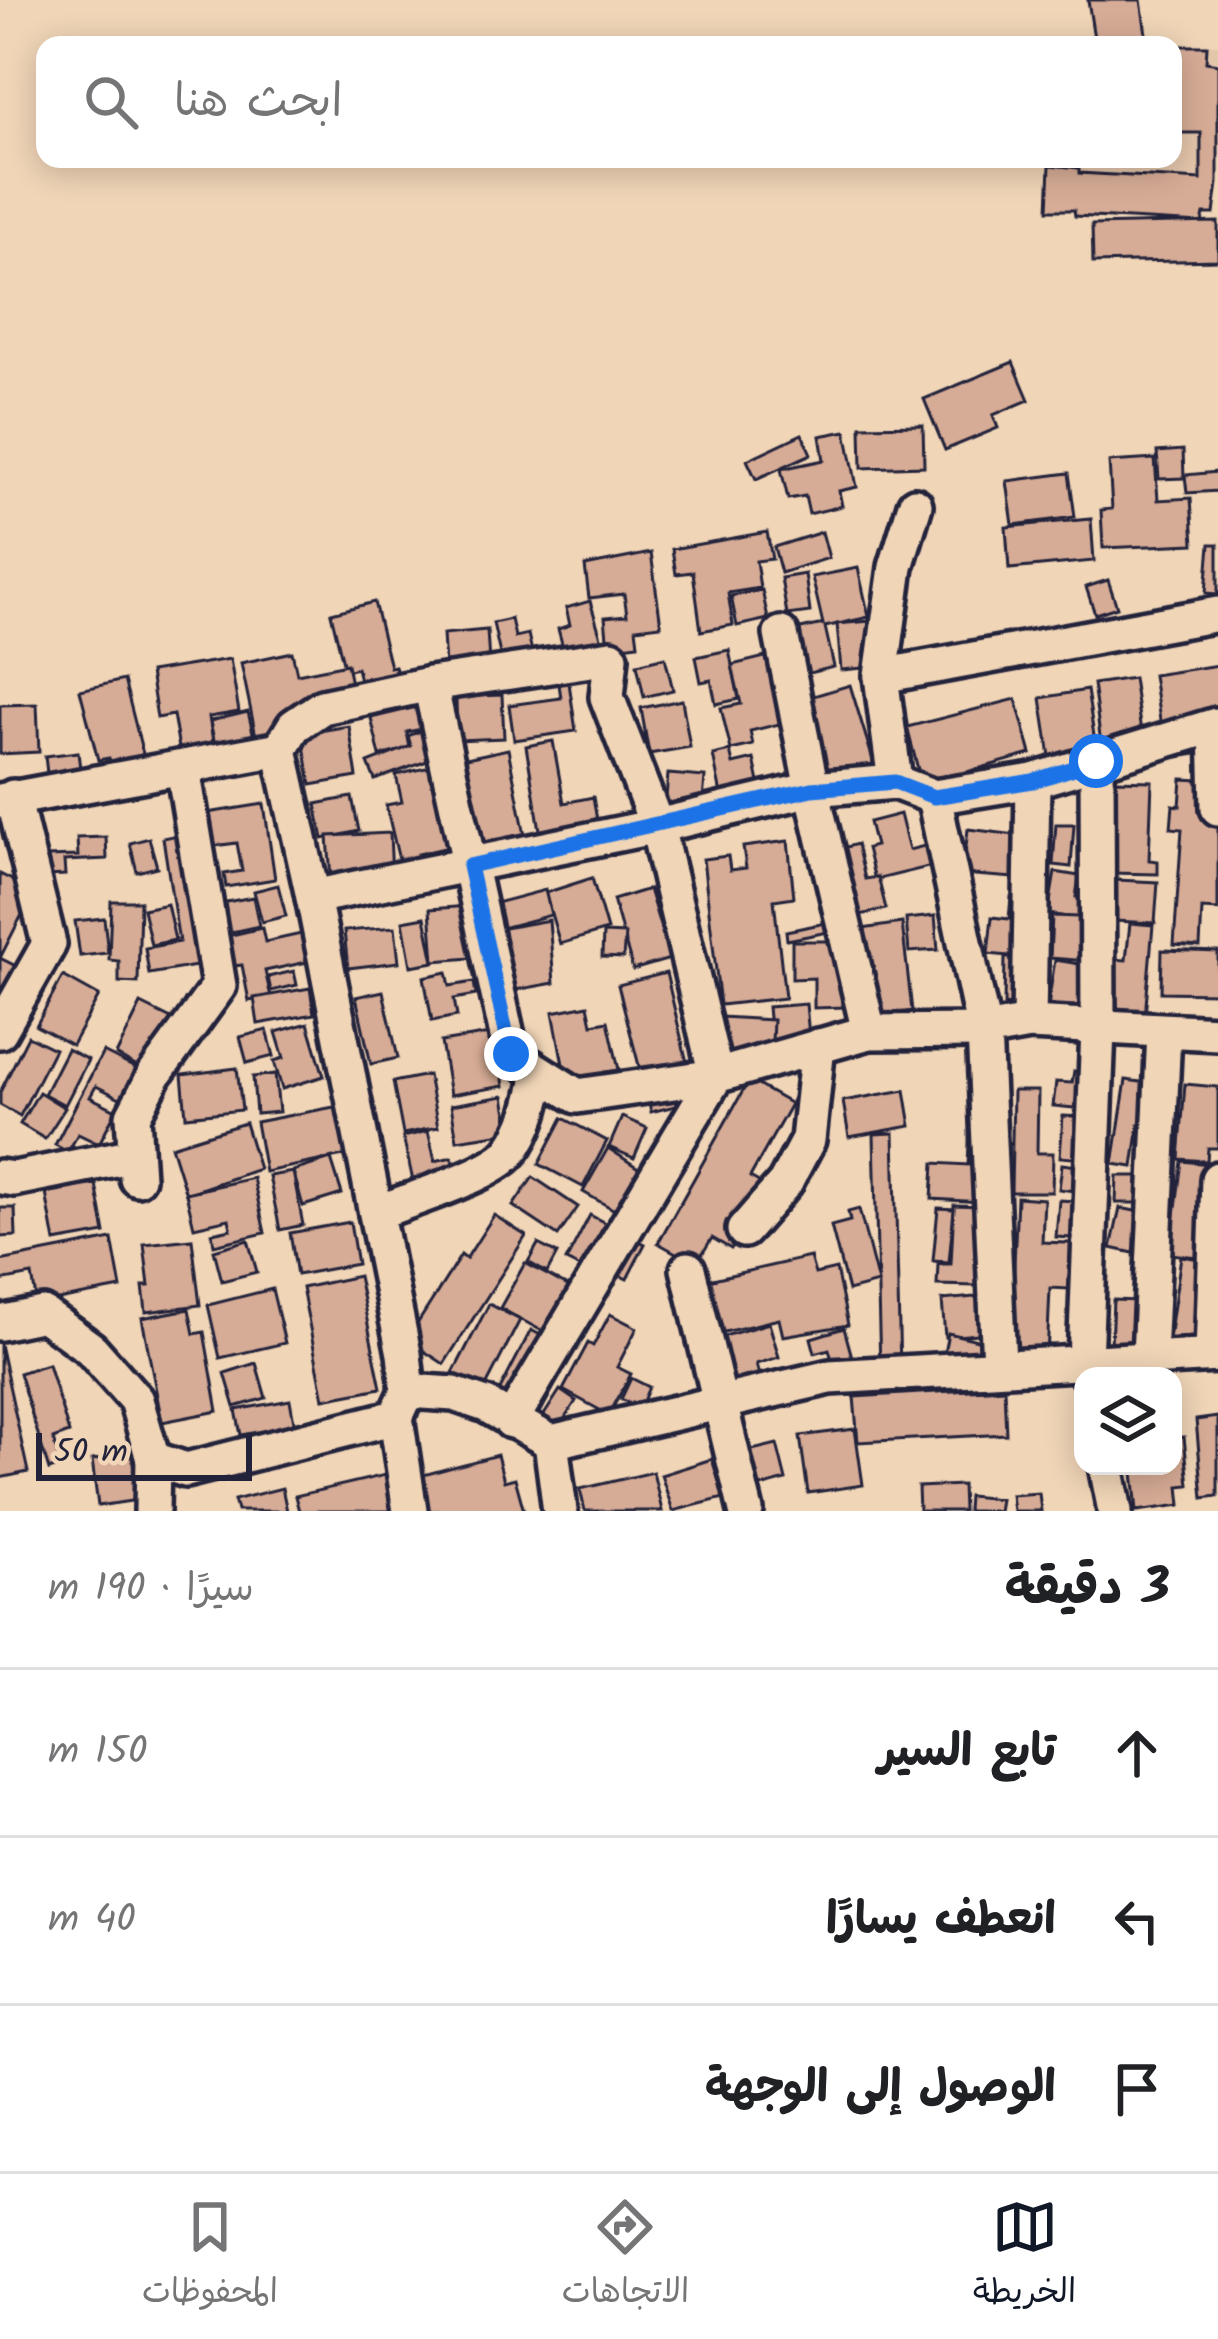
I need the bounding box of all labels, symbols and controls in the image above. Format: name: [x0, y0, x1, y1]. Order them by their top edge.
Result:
search box: [36, 36, 1182, 168]
text: ابحث هنا: [174, 67, 342, 139]
icon: search: [78, 69, 144, 135]
route start: [1069, 734, 1123, 788]
route end: [484, 1027, 538, 1081]
map controls: [1074, 1367, 1182, 1475]
button: layers: [1074, 1367, 1182, 1475]
scale bar: [36, 1427, 252, 1480]
text: 50 m: [54, 1427, 128, 1480]
text: 3 دقيقة: [1005, 1549, 1170, 1630]
text: سيرًا · 190 m: [48, 1559, 254, 1621]
text: تابع السير: [878, 1717, 1056, 1789]
icon: ahead: [1104, 1720, 1170, 1786]
text: 150 m: [48, 1722, 147, 1784]
text: انعطف يسارًا: [826, 1885, 1056, 1957]
icon: left: [1104, 1888, 1170, 1954]
text: 40 m: [48, 1890, 136, 1952]
text: الوصول إلى الوجهة: [705, 2053, 1056, 2125]
icon: arrive: [1104, 2056, 1170, 2122]
tab: المحفوظات: [142, 2194, 278, 2320]
tab: الاتجاهات: [562, 2194, 689, 2320]
tab: الخريطة: [973, 2194, 1076, 2320]

